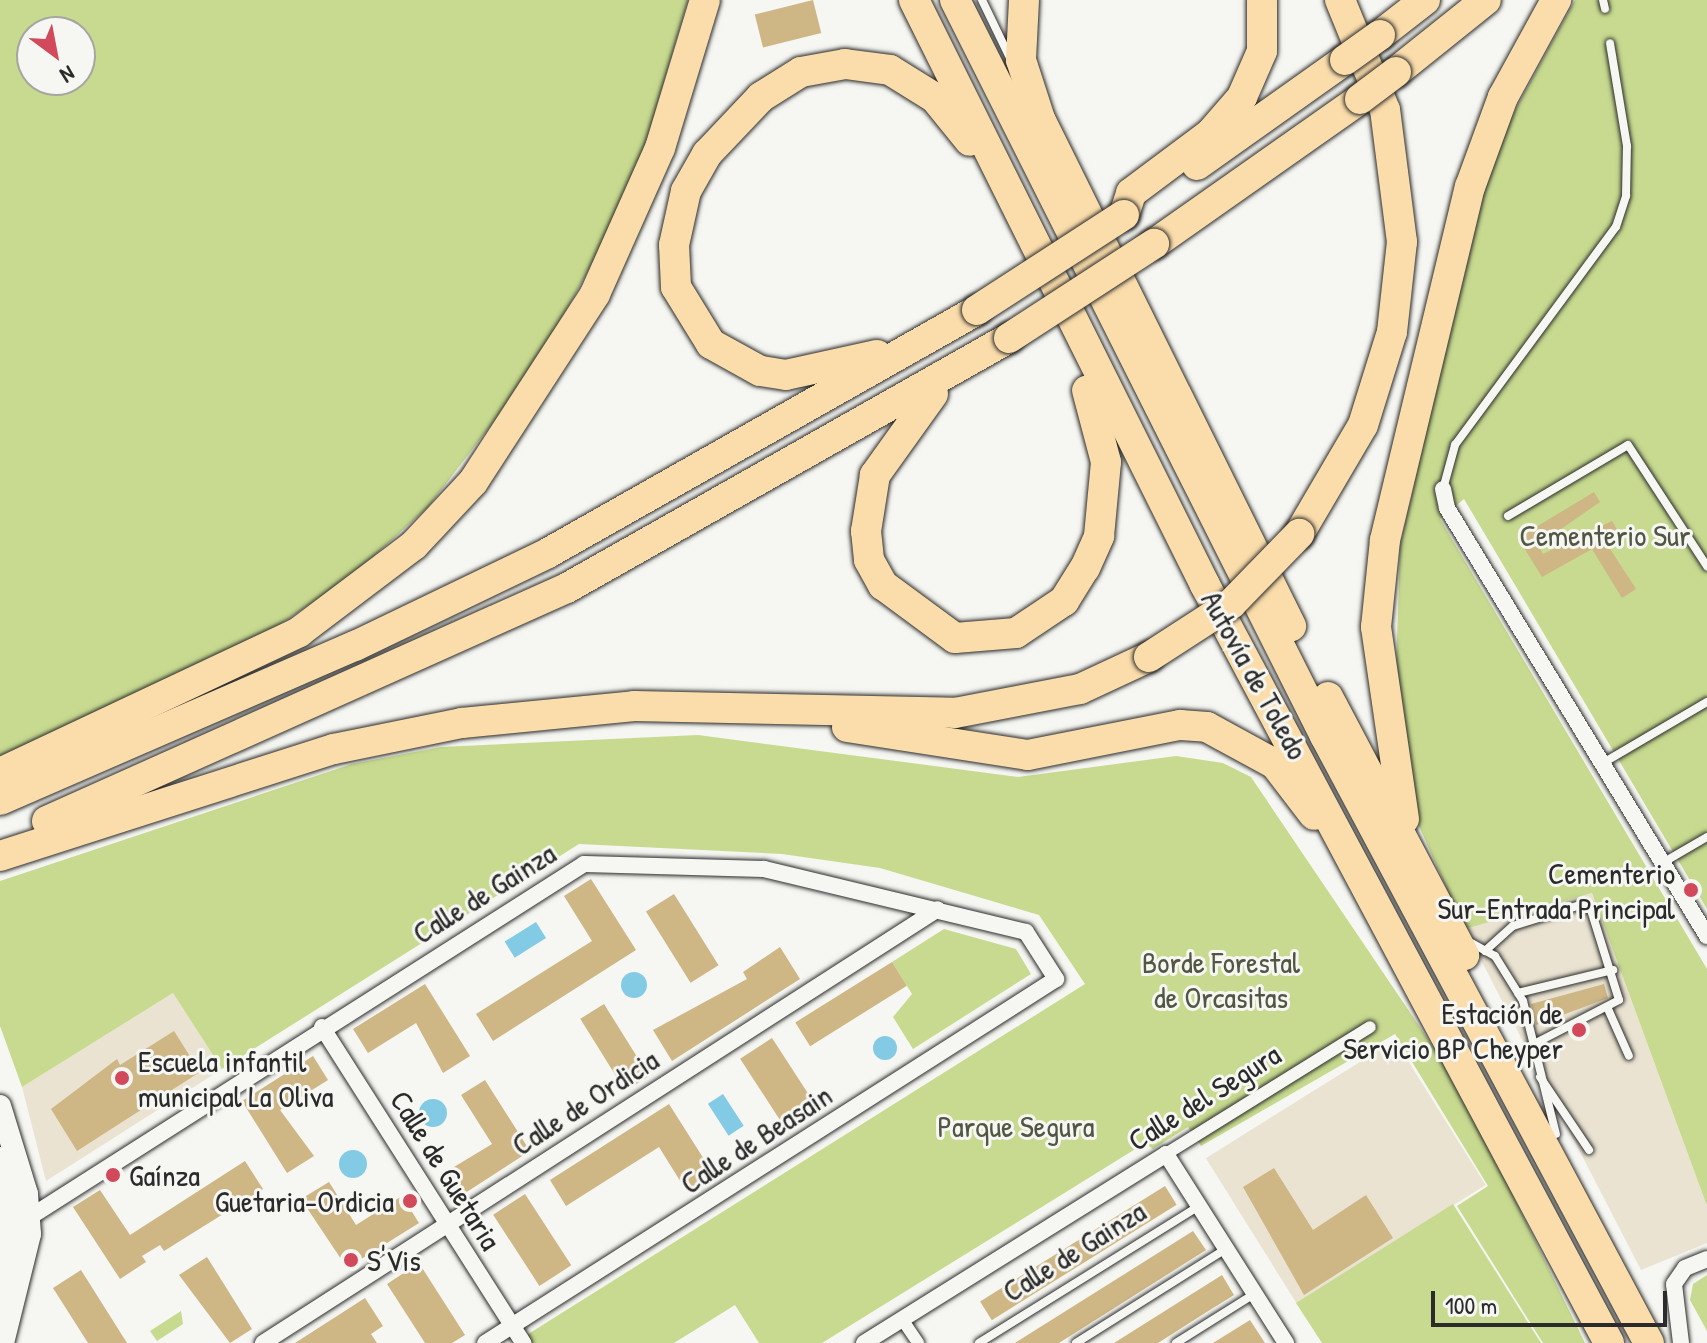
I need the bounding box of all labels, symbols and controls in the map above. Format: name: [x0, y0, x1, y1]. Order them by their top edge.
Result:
north arrow: [16, 16, 96, 96]
text: N: [55, 59, 81, 90]
park label: Cementerio Sur: [1519, 517, 1691, 553]
street label: Autovía de Toledo: [1194, 585, 1316, 765]
street label: Calle de Gainza: [406, 835, 562, 951]
place label: Cementerio Sur-Entrada Principal: [1438, 855, 1675, 926]
marker: Cementerio Sur-Entrada Principal: [1682, 881, 1700, 899]
park label: Borde Forestal de Orcasitas: [1142, 944, 1300, 1014]
place label: Estación de Servicio BP Cheyper: [1343, 995, 1563, 1066]
marker: Estación de Servicio BP Cheyper: [1570, 1021, 1588, 1039]
street label: Calle del Segura: [1121, 1036, 1287, 1158]
street label: Calle de Ordicia: [505, 1041, 665, 1163]
place label: Escuela infantil municipal La Oliva: [138, 1043, 333, 1114]
marker: Escuela infantil municipal La Oliva: [113, 1069, 131, 1087]
street label: Calle de Beasain: [674, 1077, 838, 1201]
street label: Calle de Guetaria: [383, 1084, 509, 1256]
park label: Parque Segura: [938, 1108, 1094, 1144]
place label: Gaínza: [129, 1157, 200, 1193]
marker: Gaínza: [104, 1166, 122, 1184]
place label: Guetaria-Ordicia: [215, 1183, 394, 1219]
marker: Guetaria-Ordicia: [401, 1192, 419, 1210]
street label: Calle de Gainza: [996, 1193, 1152, 1309]
place label: S'Vis: [367, 1242, 421, 1278]
marker: S'Vis: [342, 1251, 360, 1269]
scale bar: [1435, 1275, 1671, 1325]
text: 100 m: [1445, 1289, 1497, 1321]

